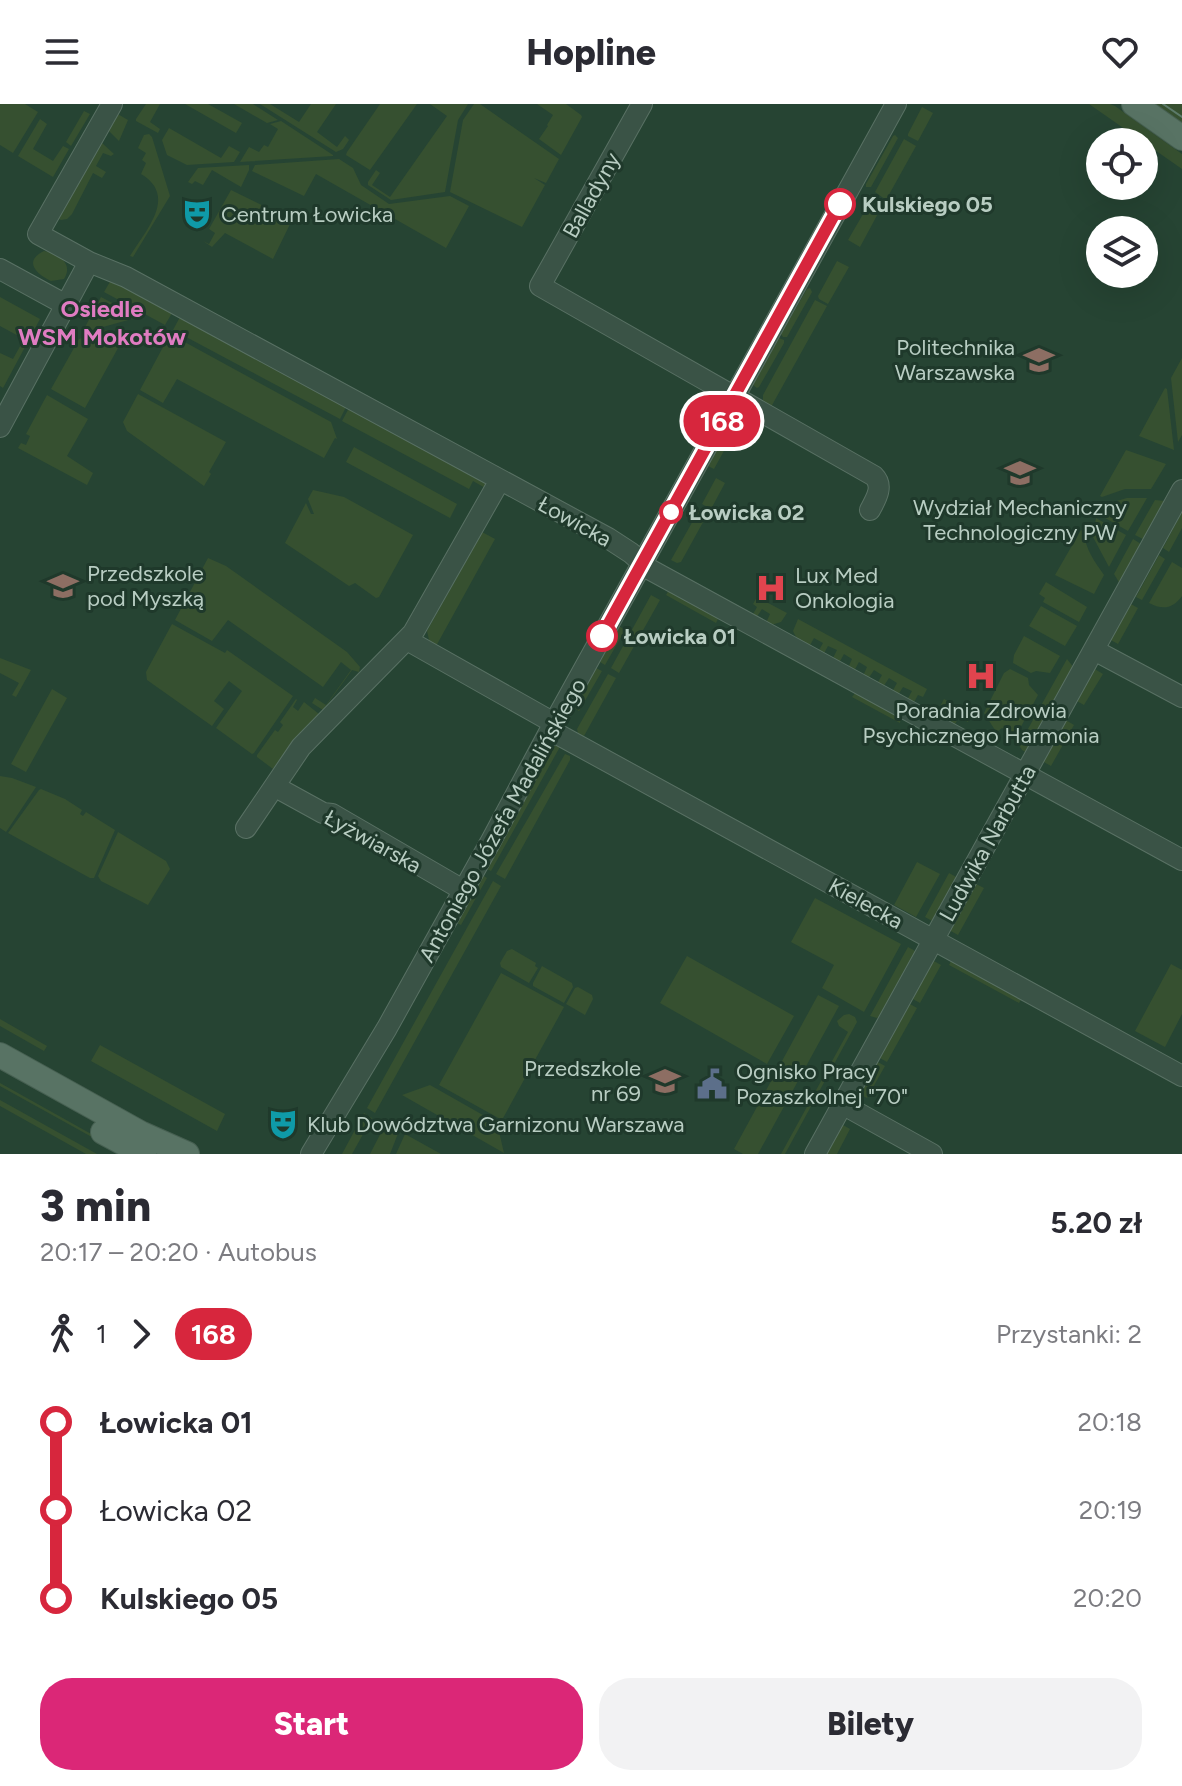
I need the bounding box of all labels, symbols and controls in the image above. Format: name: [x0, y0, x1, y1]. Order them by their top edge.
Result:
icon: menu: [40, 30, 84, 74]
icon: heart: [1098, 30, 1142, 74]
text: Hopline: [526, 31, 656, 74]
map controls: [1086, 128, 1158, 288]
button: locate: [1086, 128, 1158, 200]
street label: Balladyny: [557, 147, 626, 243]
marker: Kulskiego 05: [825, 189, 855, 219]
place label: Kulskiego 05: [862, 191, 993, 218]
theatre icon: Centrum Łowicka: [180, 197, 214, 231]
place label: Centrum Łowicka: [221, 201, 393, 228]
button: layers: [1086, 216, 1158, 288]
district label: Osiedle WSM Mokotów: [18, 294, 186, 351]
place label: Politechnika Warszawska: [895, 334, 1015, 386]
school or university icon: Politechnika Warszawska: [1022, 343, 1056, 377]
line badge: 168: [676, 395, 768, 447]
text: 168: [699, 404, 745, 438]
school or university icon: Wydział Mechaniczny Technologiczny PW: [1003, 456, 1037, 490]
street label: Łowicka: [533, 490, 616, 553]
place label: Wydział Mechaniczny Technologiczny PW: [913, 494, 1127, 546]
place label: Łowicka 02: [689, 499, 804, 526]
marker: Łowicka 02: [660, 501, 682, 523]
place label: Przedszkole pod Myszką: [87, 560, 204, 612]
place label: Lux Med Onkologia: [795, 562, 894, 614]
school or university icon: Przedszkole pod Myszką: [46, 569, 80, 603]
hospital icon: Lux Med Onkologia: [754, 571, 788, 605]
marker: Łowicka 01: [587, 621, 617, 651]
place label: Łowicka 01: [624, 623, 736, 650]
hospital icon: Poradnia Zdrowia Psychicznego Harmonia: [964, 659, 998, 693]
street label: Antoniego Józefa Madalińskiego: [413, 674, 592, 967]
place label: Poradnia Zdrowia Psychicznego Harmonia: [863, 697, 1099, 749]
street label: Ludwika Narbutta: [933, 760, 1042, 926]
street label: Łyżwiarska: [320, 804, 426, 879]
street label: Kielecka: [824, 872, 908, 935]
place label: Przedszkole nr 69: [524, 1055, 641, 1107]
place label: Ognisko Pracy Pozaszkolnej "70": [736, 1058, 908, 1110]
school or university icon: Przedszkole nr 69: [648, 1064, 682, 1098]
public building icon: Ognisko Pracy Pozaszkolnej "70": [695, 1067, 729, 1101]
theatre icon: Klub Dowództwa Garnizonu Warszawa: [266, 1107, 300, 1141]
place label: Klub Dowództwa Garnizonu Warszawa: [307, 1111, 684, 1138]
text: 3 min: [40, 1179, 151, 1232]
text: 5.20 zł: [1050, 1204, 1142, 1241]
text: 20:17 – 20:20 · Autobus: [40, 1236, 317, 1268]
icon: walk: [40, 1312, 84, 1356]
icon: forward: [119, 1312, 163, 1356]
text: 168: [191, 1317, 236, 1351]
text: 1: [96, 1318, 107, 1350]
text: Przystanki: 2: [996, 1318, 1142, 1350]
text: Łowicka 01: [100, 1404, 253, 1441]
text: 20:18: [1078, 1406, 1142, 1438]
text: Łowicka 02: [100, 1492, 252, 1529]
text: 20:19: [1079, 1494, 1142, 1526]
text: Kulskiego 05: [100, 1580, 278, 1617]
text: 20:20: [1073, 1582, 1142, 1614]
button: Start: [40, 1678, 583, 1770]
button: Bilety: [599, 1678, 1142, 1770]

